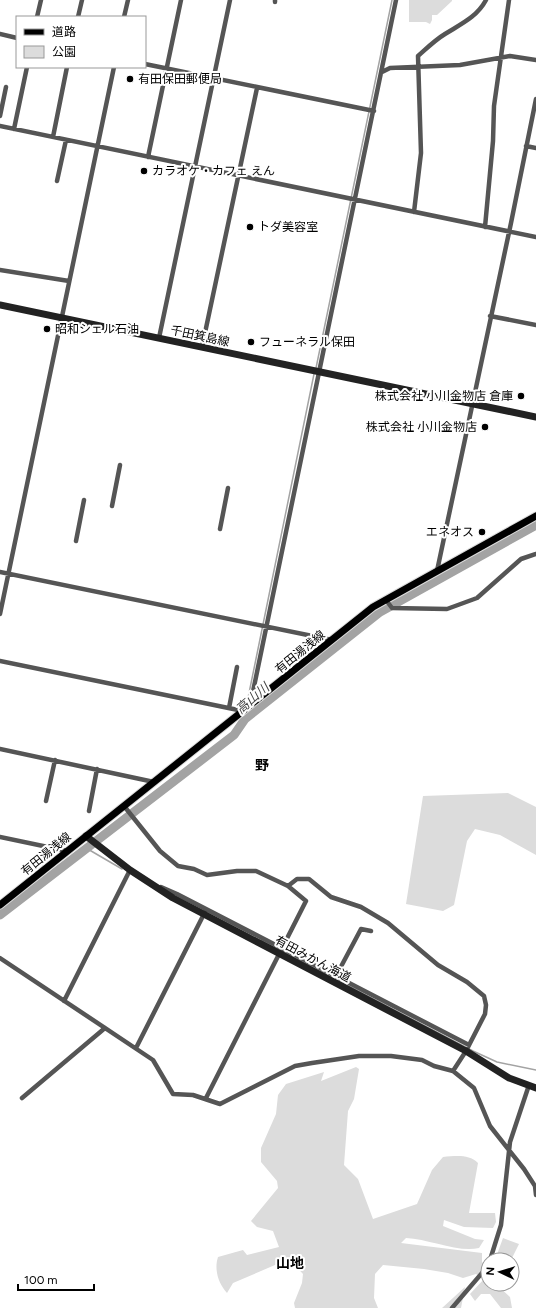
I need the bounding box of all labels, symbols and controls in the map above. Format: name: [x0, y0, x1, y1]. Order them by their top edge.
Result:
legend: [16, 16, 146, 68]
text: 道路: [52, 25, 76, 39]
text: 公園: [52, 45, 76, 59]
place label: 有田保田郵便局: [138, 72, 222, 86]
marker: 有田保田郵便局: [125, 74, 135, 84]
place label: カラオケ・カフェ えん: [152, 164, 275, 178]
marker: カラオケ・カフェ えん: [139, 166, 149, 176]
place label: トダ美容室: [258, 220, 318, 234]
marker: トダ美容室: [245, 222, 255, 232]
place label: 昭和シェル石油: [55, 322, 139, 336]
street label: 千田箕島線: [169, 323, 231, 349]
marker: 昭和シェル石油: [42, 324, 52, 334]
place label: フューネラル保田: [259, 335, 355, 349]
marker: フューネラル保田: [246, 337, 256, 347]
place label: 株式会社 小川金物店 倉庫: [375, 389, 513, 403]
marker: 株式会社 小川金物店 倉庫: [516, 391, 526, 401]
place label: 株式会社 小川金物店: [366, 420, 477, 434]
marker: 株式会社 小川金物店: [480, 422, 490, 432]
place label: エネオス: [426, 525, 474, 539]
marker: エネオス: [477, 527, 487, 537]
street label: 有田湯浅線: [272, 628, 328, 676]
water label: 高山川: [233, 679, 273, 717]
district label: 野: [255, 757, 269, 774]
street label: 有田湯浅線: [18, 830, 74, 878]
street label: 有田みかん海道: [273, 933, 353, 985]
north arrow: [480, 1252, 520, 1292]
district label: 山地: [276, 1255, 304, 1272]
scale bar: [18, 1266, 94, 1292]
text: N: [484, 1267, 497, 1276]
text: 100 m: [24, 1273, 58, 1287]

